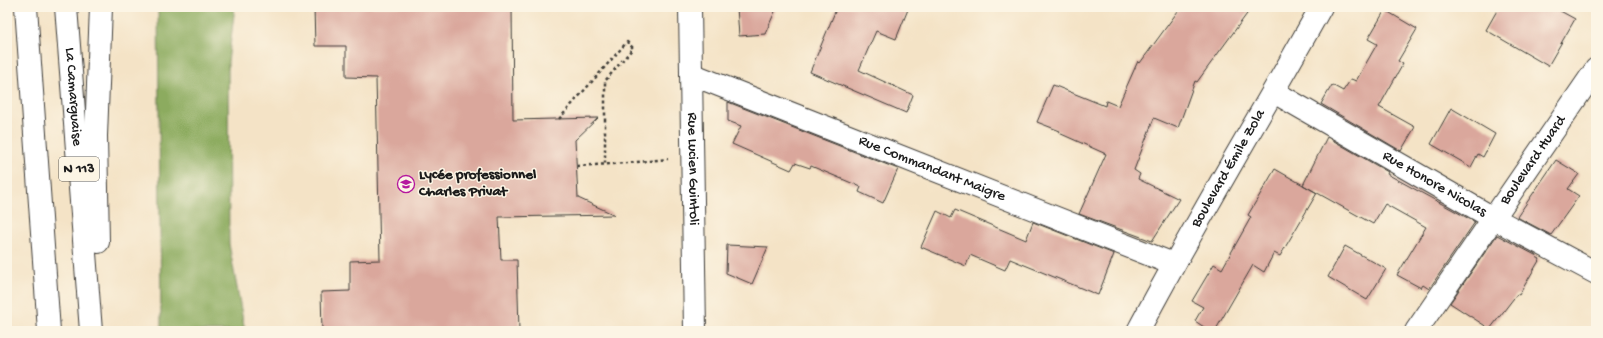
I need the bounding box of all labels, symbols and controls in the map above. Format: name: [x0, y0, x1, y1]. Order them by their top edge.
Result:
street label: La Camarguaise: [60, 47, 86, 147]
street label: Boulevard Émile Zola: [1187, 106, 1270, 232]
street label: Boulevard Huard: [1496, 111, 1571, 209]
street label: Rue Lucien Guintoli: [683, 112, 702, 226]
street label: Rue Commandant Maigre: [856, 132, 1008, 206]
street label: Rue Honore Nicolas: [1379, 147, 1490, 222]
road number: N 113: [59, 157, 99, 181]
place label: Lycée professionnel Charles Privat: [418, 166, 537, 201]
school or university icon: Lycée professionnel Charles Privat: [396, 174, 416, 194]

